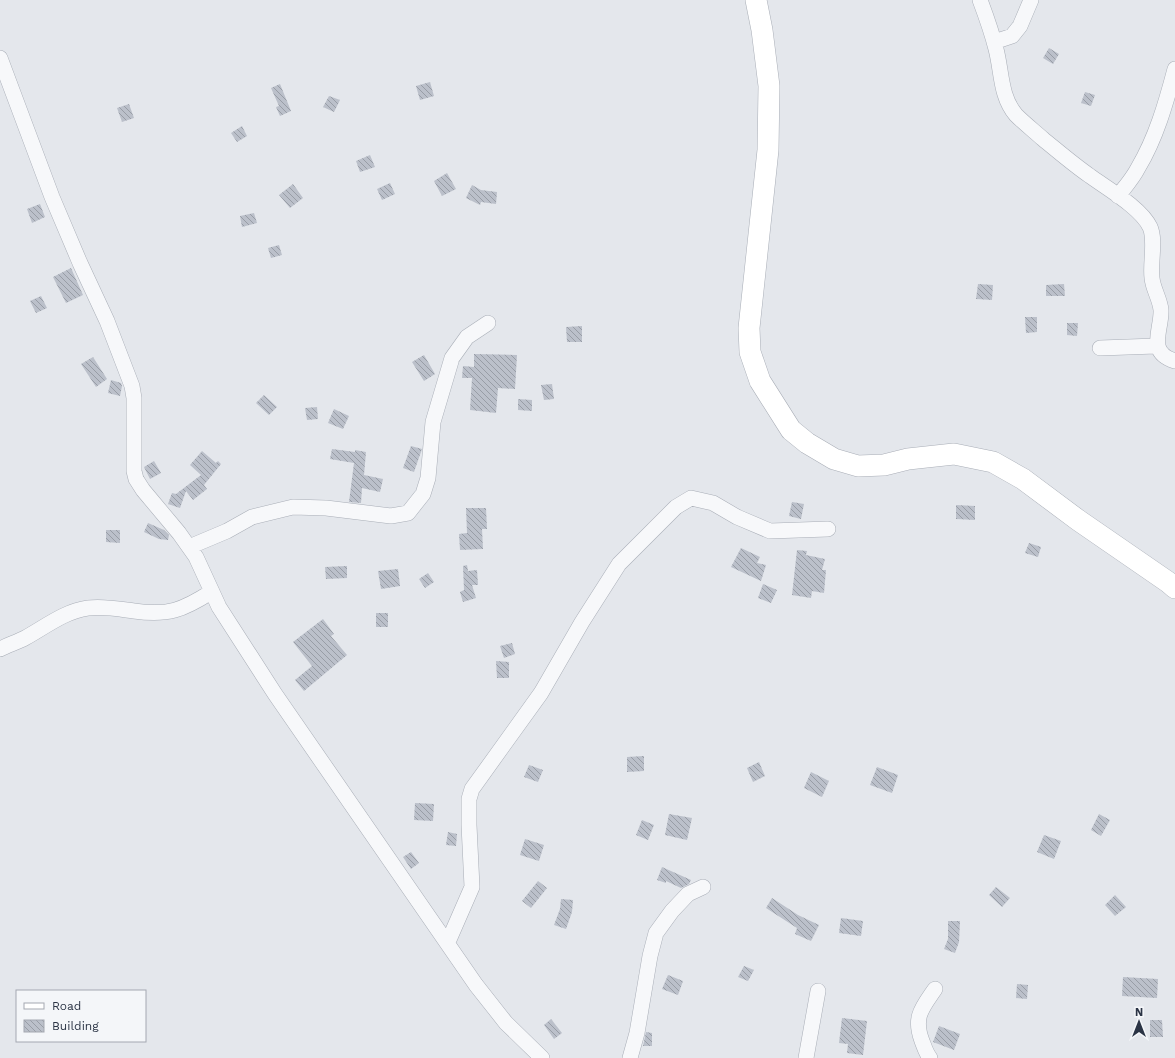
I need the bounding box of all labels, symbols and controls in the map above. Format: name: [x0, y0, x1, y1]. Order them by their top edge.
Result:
legend: [16, 990, 146, 1042]
text: Road: [52, 999, 81, 1013]
north arrow: [1119, 1002, 1159, 1042]
text: N: [1135, 1006, 1143, 1019]
text: Building: [52, 1019, 99, 1033]

